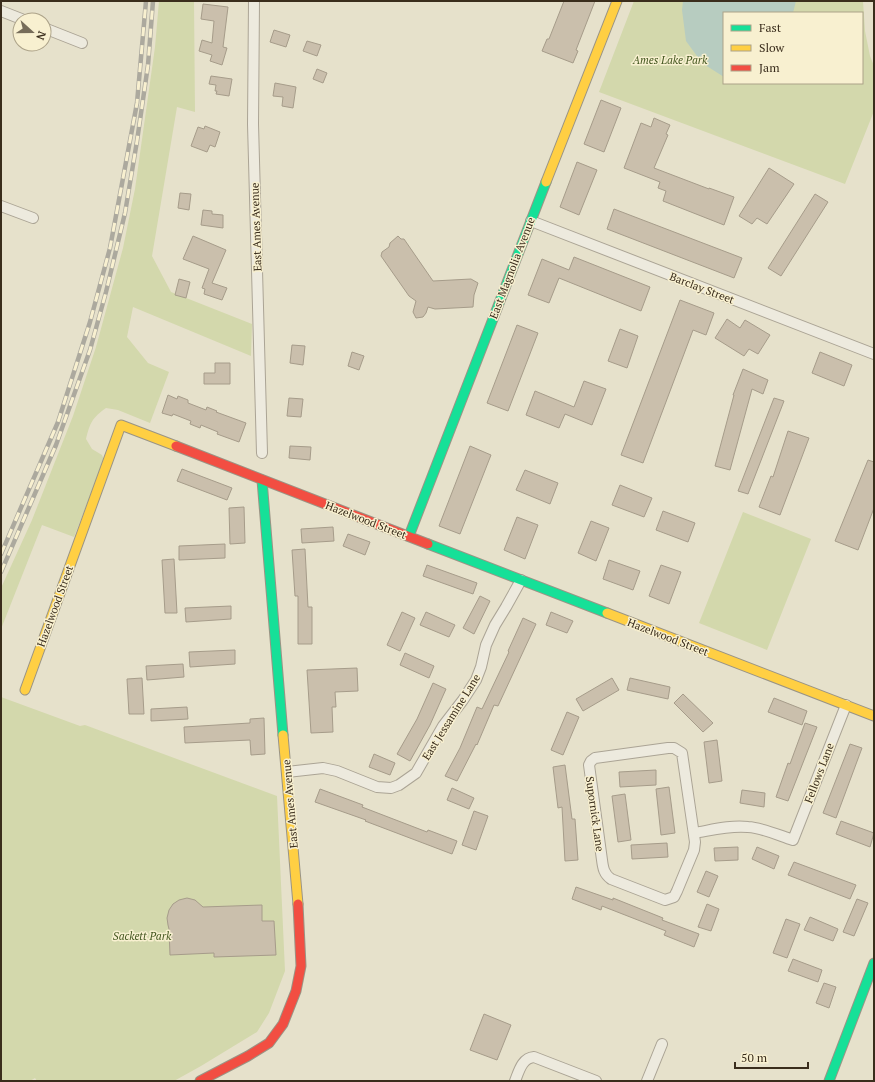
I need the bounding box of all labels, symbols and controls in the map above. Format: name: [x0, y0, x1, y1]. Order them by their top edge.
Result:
north arrow: [12, 12, 52, 52]
legend: [723, 12, 863, 84]
text: Fast: [759, 20, 782, 35]
text: N: [33, 29, 49, 43]
text: Slow: [759, 40, 785, 55]
park label: Ames Lake Park: [632, 53, 708, 67]
text: Jam: [759, 60, 780, 75]
street label: East Ames Avenue: [247, 182, 265, 272]
street label: East Magnolia Avenue: [486, 215, 538, 321]
street label: Barclay Street: [668, 269, 736, 307]
street label: Hazelwood Street: [323, 498, 409, 542]
street label: Hazelwood Street: [34, 563, 76, 649]
street label: Hazelwood Street: [625, 615, 711, 659]
street label: East Jessamine Lane: [419, 671, 483, 763]
street label: Fellows Lane: [801, 741, 837, 805]
street label: East Ames Avenue: [279, 759, 301, 849]
street label: Supornick Lane: [583, 776, 607, 853]
park label: Sackett Park: [113, 929, 172, 943]
scale bar: [735, 1044, 808, 1070]
text: 50 m: [741, 1050, 768, 1065]

